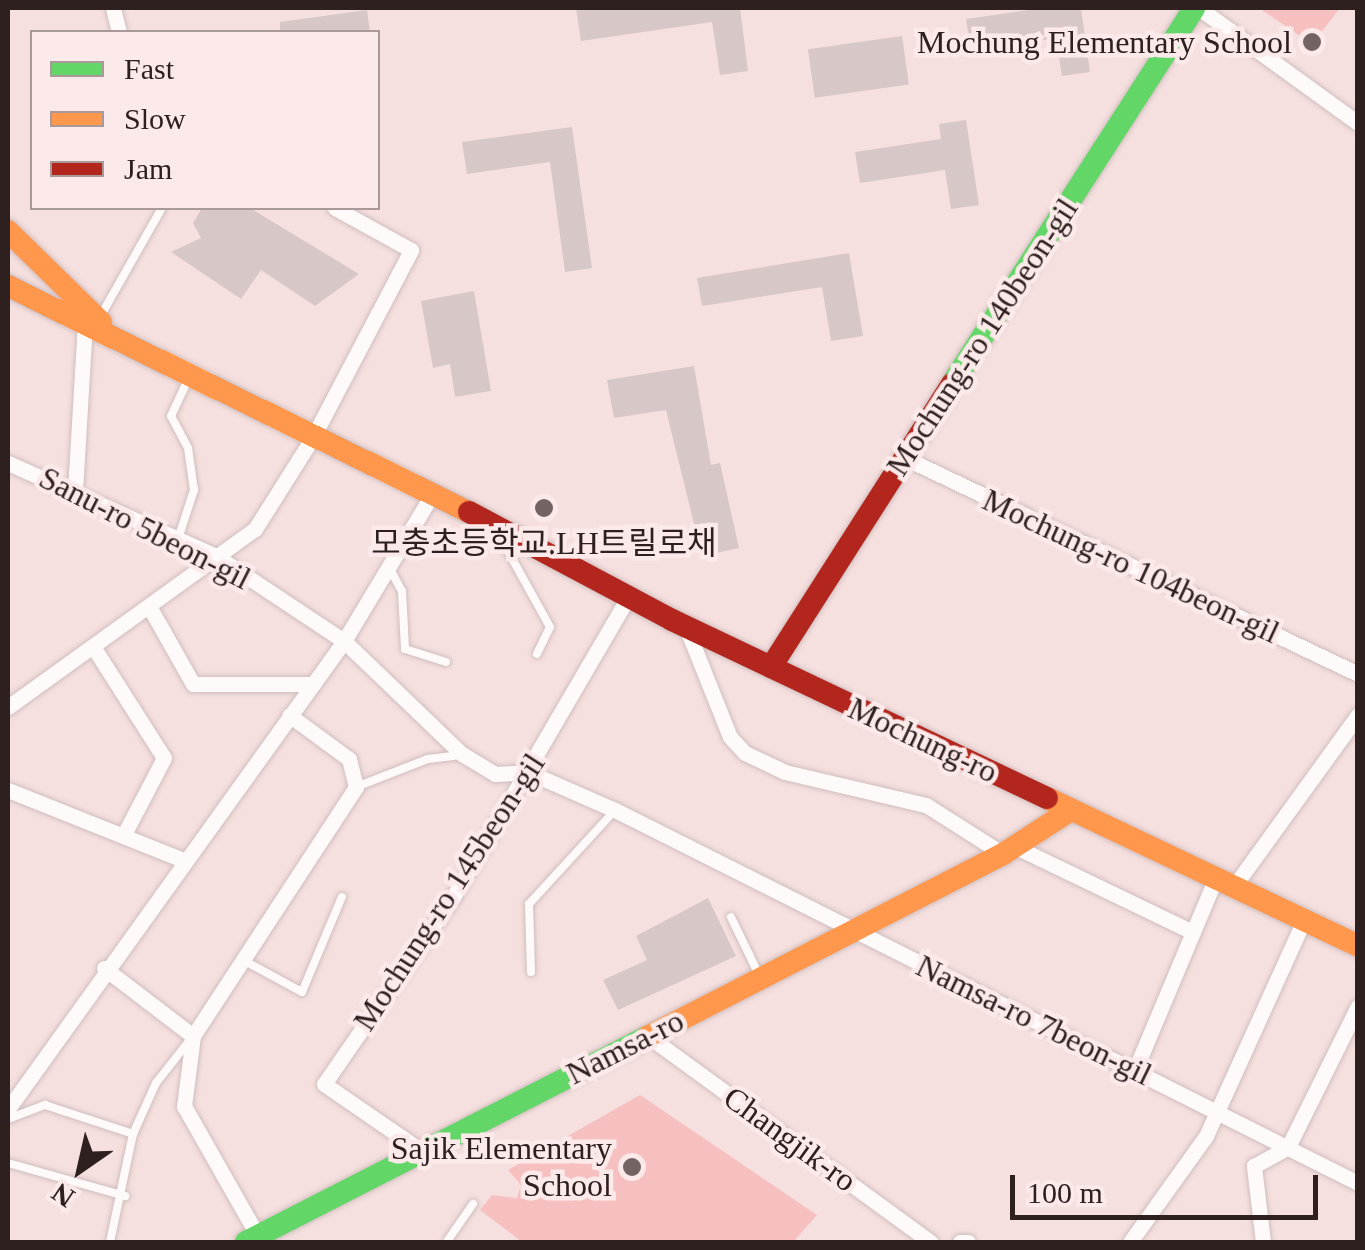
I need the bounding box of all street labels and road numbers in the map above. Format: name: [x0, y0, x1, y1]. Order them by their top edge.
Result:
street label: Mochung-ro 140beon-gil: [878, 191, 1086, 483]
street label: Sanu-ro 5beon-gil: [33, 458, 257, 598]
street label: Mochung-ro 104beon-gil: [977, 480, 1285, 652]
street label: Mochung-ro: [842, 689, 1004, 791]
street label: Mochung-ro 145beon-gil: [345, 746, 553, 1038]
street label: Namsa-ro 7beon-gil: [910, 946, 1158, 1094]
street label: Namsa-ro: [560, 1001, 690, 1093]
street label: Changjik-ro: [716, 1078, 864, 1200]

